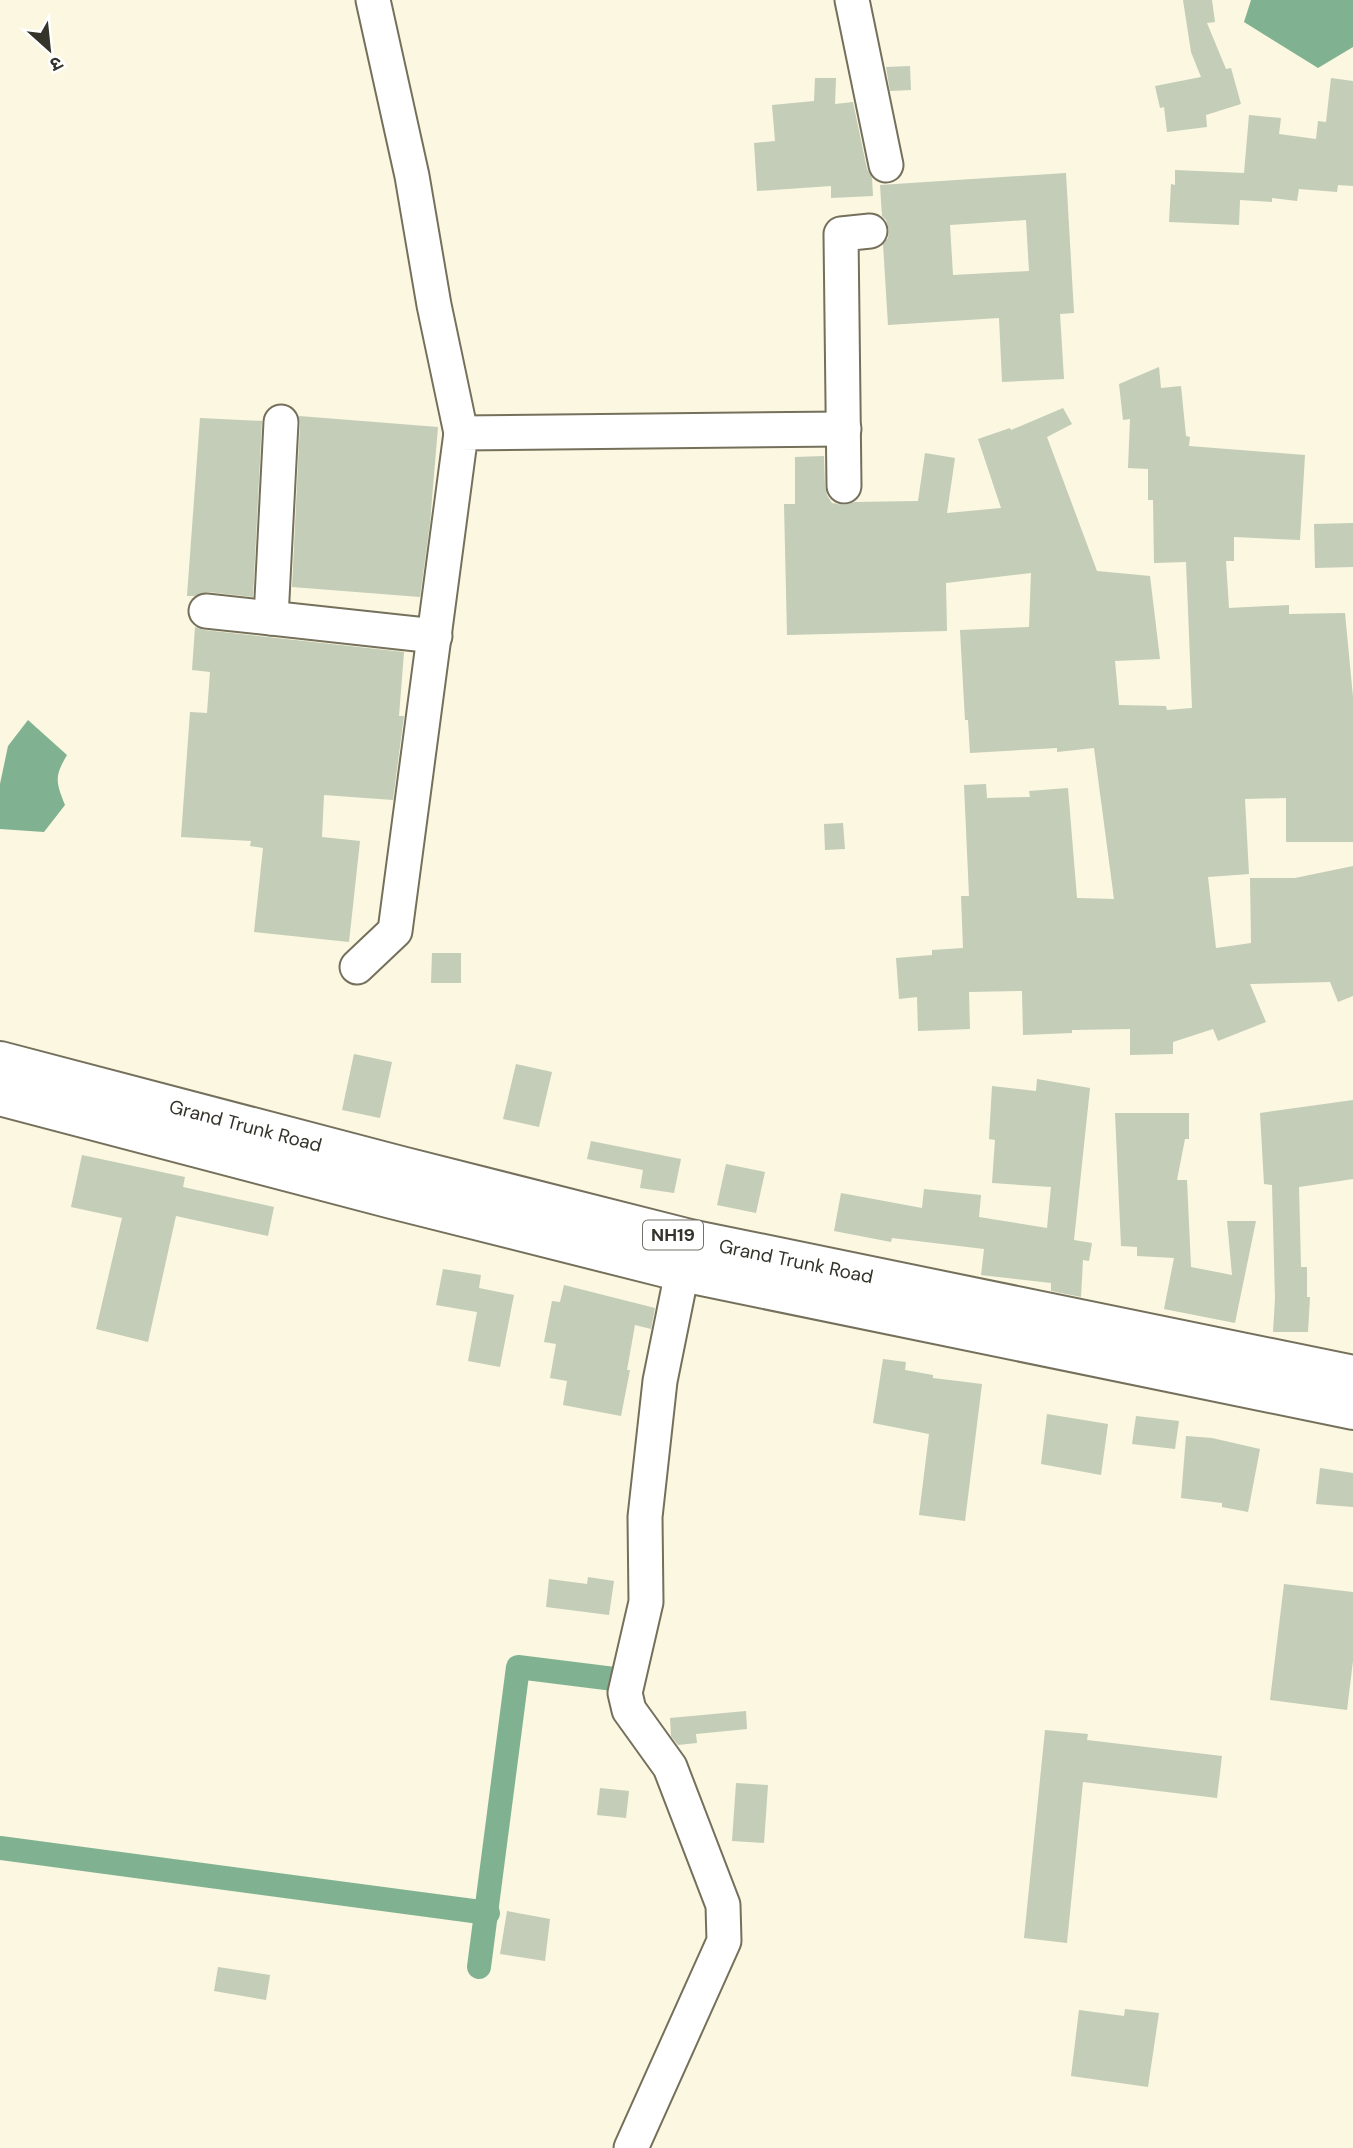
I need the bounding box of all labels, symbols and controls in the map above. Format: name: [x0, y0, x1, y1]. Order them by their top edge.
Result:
north arrow: [14, 14, 84, 84]
text: उ: [45, 50, 67, 78]
street label: Grand Trunk Road: [166, 1094, 325, 1158]
road number: NH19: [643, 1220, 703, 1250]
street label: Grand Trunk Road: [717, 1233, 875, 1289]

